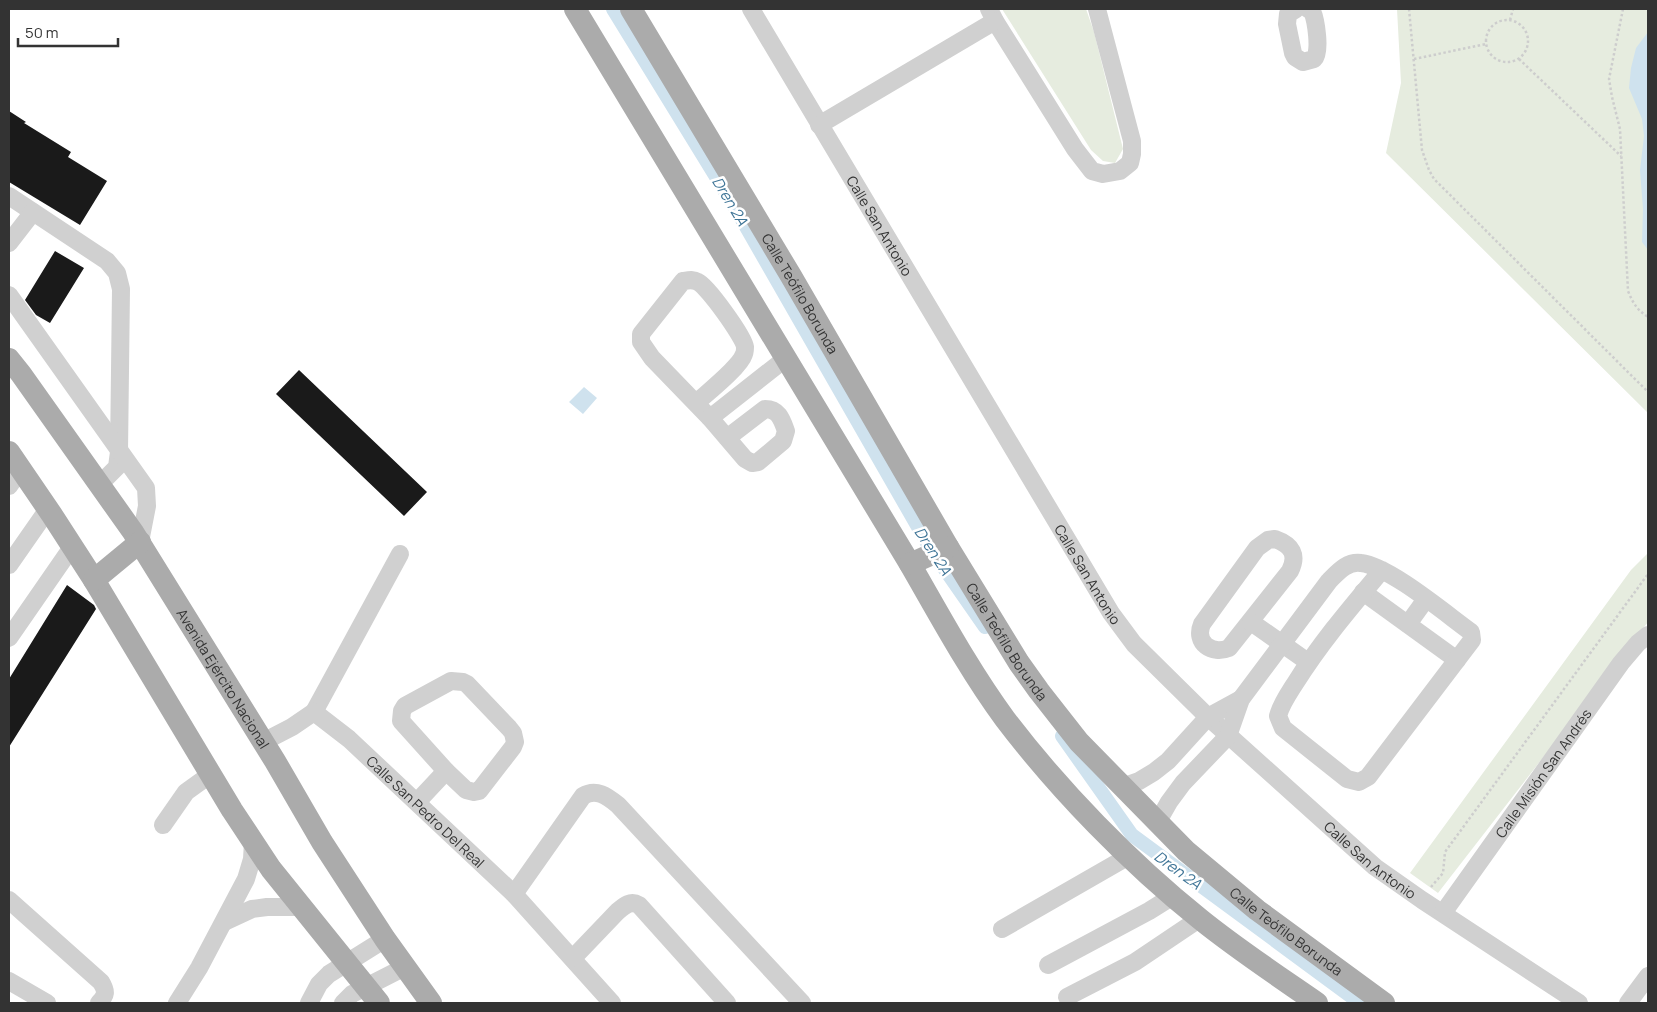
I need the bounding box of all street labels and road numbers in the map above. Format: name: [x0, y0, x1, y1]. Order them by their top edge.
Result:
street label: Calle San Antonio: [843, 172, 917, 279]
street label: Calle Teófilo Borunda: [758, 229, 843, 357]
street label: Calle San Antonio: [1051, 521, 1126, 628]
street label: Calle Teófilo Borunda: [962, 579, 1052, 704]
street label: Avenida Ejército Nacional: [173, 605, 274, 752]
street label: Calle Misión San Andrés: [1490, 705, 1595, 841]
street label: Calle San Pedro Del Real: [363, 751, 489, 871]
street label: Calle San Antonio: [1320, 817, 1420, 903]
street label: Calle Teófilo Borunda: [1226, 882, 1347, 979]

